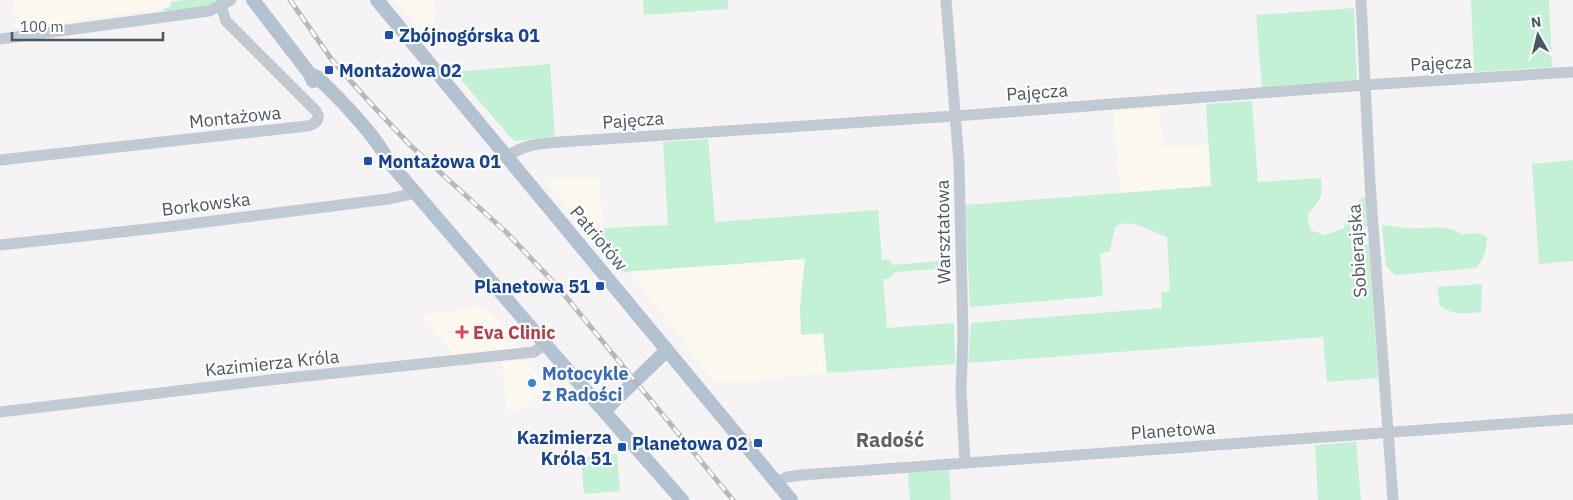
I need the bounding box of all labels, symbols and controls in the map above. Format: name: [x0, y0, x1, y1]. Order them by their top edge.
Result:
scale bar: [12, 10, 164, 42]
north arrow: [1513, 10, 1563, 60]
text: N: [1530, 13, 1542, 32]
text: 100 m: [20, 17, 64, 36]
place label: Zbójnogórska 01: [399, 24, 540, 47]
marker: Zbójnogórska 01: [383, 29, 395, 41]
street label: Pajęcza: [1410, 50, 1473, 76]
place label: Montażowa 02: [339, 59, 462, 82]
marker: Montażowa 02: [323, 64, 335, 76]
street label: Pajęcza: [1005, 78, 1069, 106]
street label: Montażowa: [188, 101, 282, 133]
street label: Pajęcza: [601, 106, 665, 134]
place label: Montażowa 01: [378, 150, 501, 173]
marker: Montażowa 01: [362, 155, 374, 167]
street label: Warsztatowa: [931, 179, 955, 284]
street label: Borkowska: [160, 187, 252, 221]
street label: Patriotów: [565, 201, 633, 275]
street label: Sobierajska: [1342, 203, 1372, 299]
place label: Planetowa 51: [474, 275, 590, 298]
marker: Planetowa 51: [594, 280, 606, 292]
place label: Eva Clinic: [473, 321, 555, 344]
marker: Eva Clinic: [455, 325, 469, 339]
street label: Kazimierza Króla: [204, 344, 341, 381]
place label: Motocykle z Radości: [542, 362, 629, 406]
marker: Motocykle z Radości: [526, 377, 538, 389]
street label: Planetowa: [1130, 416, 1217, 444]
place label: Kazimierza Króla 51: [517, 426, 612, 470]
district label: Radość: [856, 426, 924, 453]
place label: Planetowa 02: [632, 432, 748, 455]
marker: Planetowa 02: [752, 437, 764, 449]
marker: Kazimierza Króla 51: [616, 441, 628, 453]

